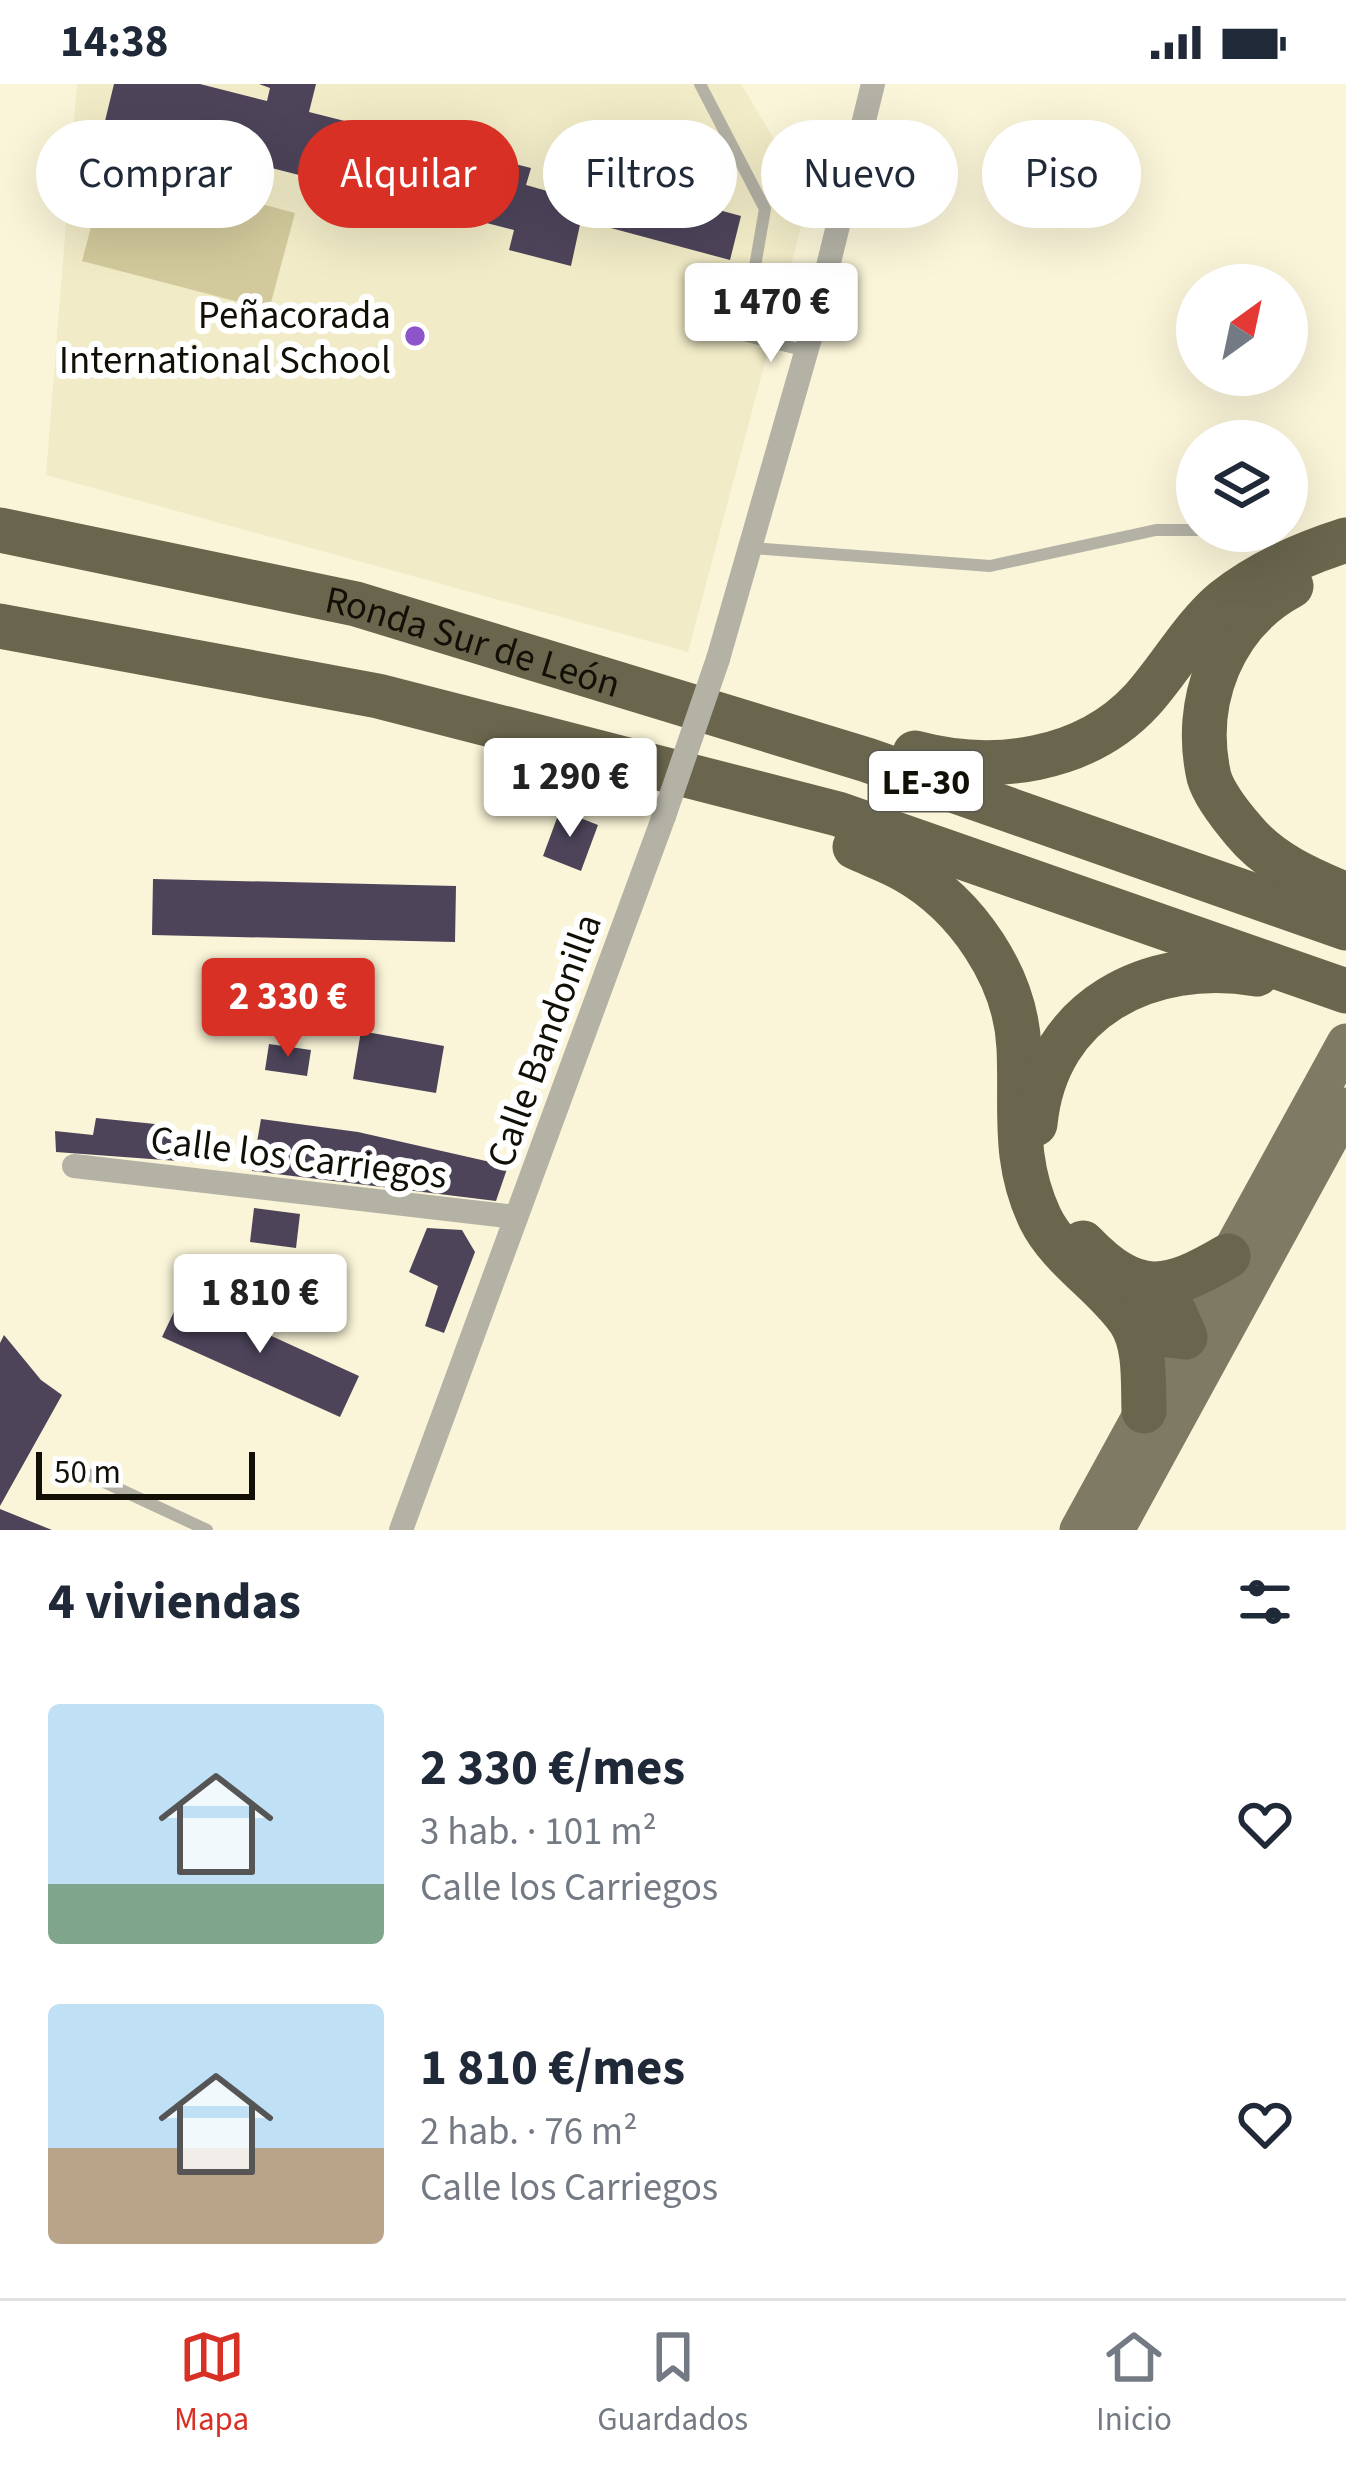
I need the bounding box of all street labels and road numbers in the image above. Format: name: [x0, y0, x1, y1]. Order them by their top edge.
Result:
street label: Ronda Sur de León: [320, 572, 627, 713]
road number: LE-30: [869, 751, 983, 811]
street label: Calle Bandonilla: [473, 906, 617, 1175]
street label: Calle los Carriegos: [147, 1112, 450, 1204]

